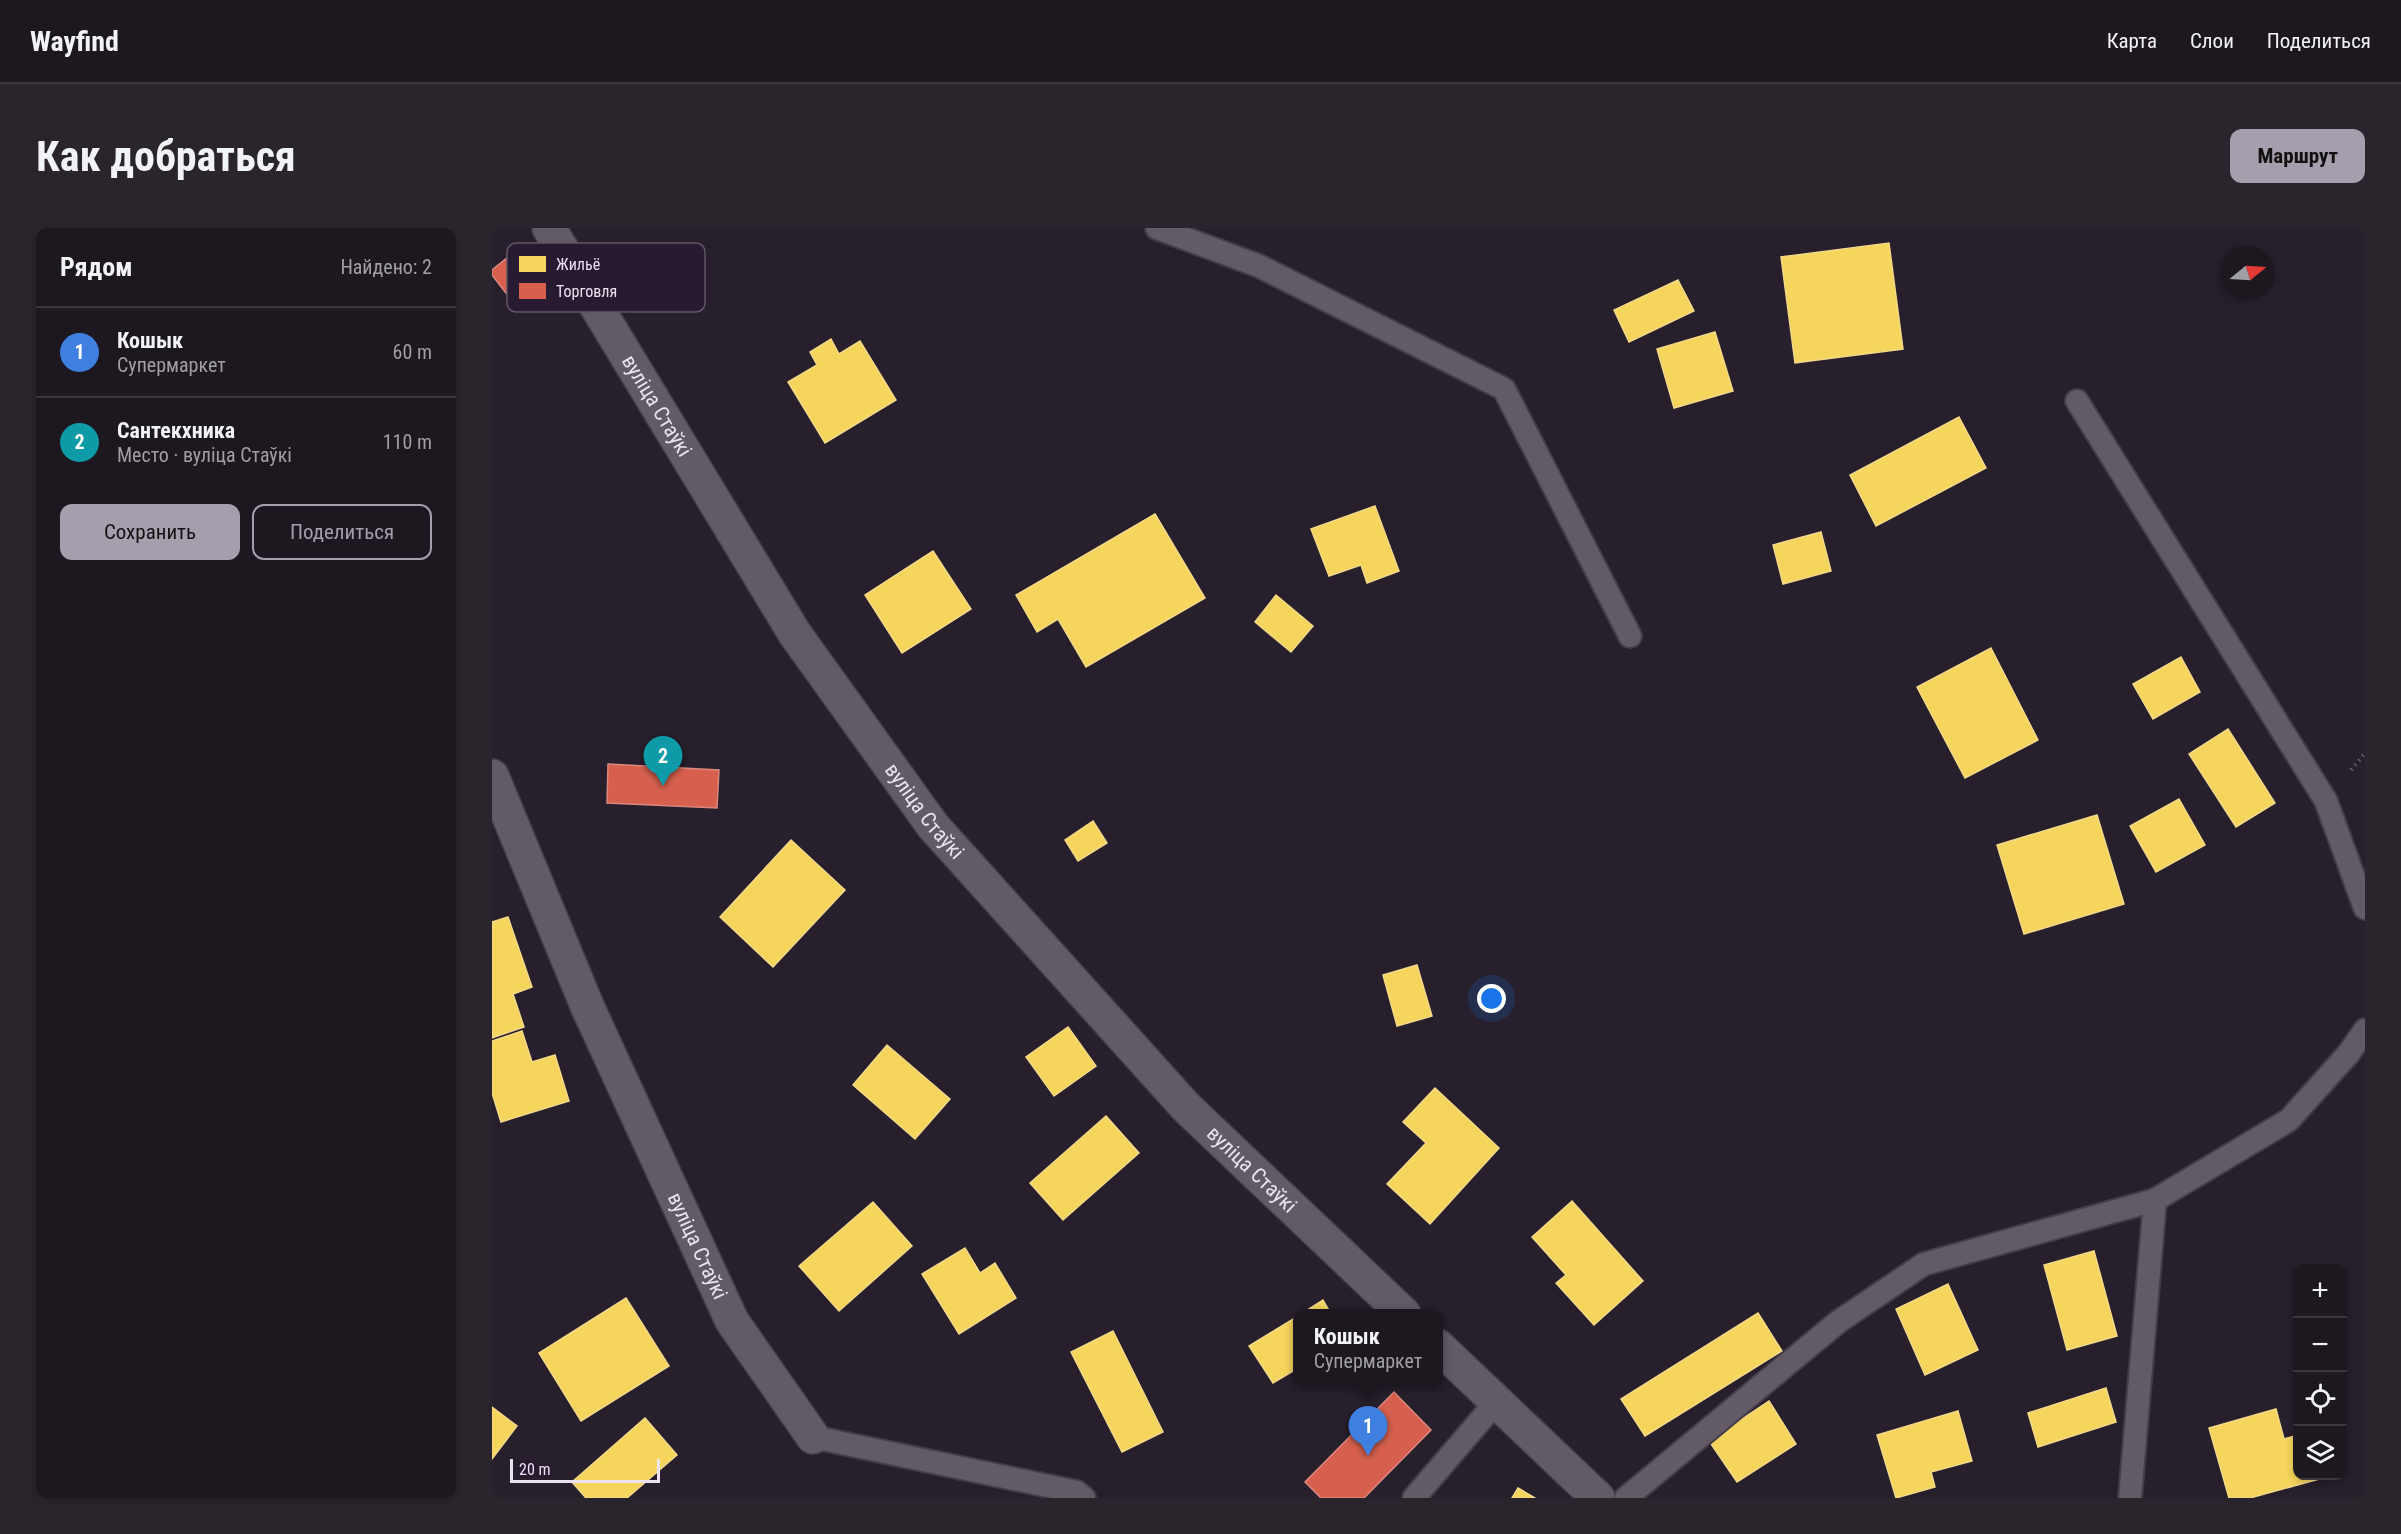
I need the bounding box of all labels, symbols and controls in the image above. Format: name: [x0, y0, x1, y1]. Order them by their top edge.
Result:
text: Wayfind: [30, 25, 119, 58]
text: Карта: [2107, 29, 2157, 53]
text: Слои: [2190, 29, 2234, 53]
text: Поделиться: [2267, 29, 2371, 53]
button: Маршрут: [2230, 129, 2365, 183]
text: Как добраться: [36, 132, 296, 181]
legend: [507, 243, 705, 312]
north arrow: [2221, 246, 2275, 300]
text: Рядом: [60, 252, 132, 282]
text: Найдено: 2: [340, 255, 432, 279]
text: Жильё: [556, 255, 600, 274]
text: Торговля: [556, 282, 617, 301]
text: Кошык: [117, 328, 183, 353]
text: 1: [74, 340, 85, 364]
text: 60 m: [393, 340, 432, 364]
street label: вуліца Стаўкі: [617, 351, 697, 461]
text: Супермаркет: [117, 353, 226, 377]
text: Сантекхника: [117, 418, 235, 443]
text: 2: [74, 430, 85, 454]
text: 110 m: [383, 430, 432, 454]
text: Место · вуліца Стаўкі: [117, 443, 292, 467]
button: Сохранить: [60, 504, 240, 560]
button: Поделиться: [252, 504, 432, 560]
pin: 2: [644, 736, 682, 786]
street label: вуліца Стаўкі: [880, 759, 969, 864]
your location: [1477, 984, 1506, 1013]
street label: вуліца Стаўкі: [1202, 1121, 1302, 1218]
street label: вуліца Стаўкі: [663, 1189, 732, 1303]
map controls: [2293, 1264, 2347, 1480]
button: +: [2293, 1264, 2347, 1318]
popup: [1293, 1309, 1443, 1387]
button: −: [2293, 1318, 2347, 1372]
text: Кошык: [1314, 1324, 1380, 1349]
text: Супермаркет: [1314, 1349, 1422, 1373]
button: locate: [2293, 1372, 2347, 1426]
pin: 1: [1348, 1406, 1388, 1456]
button: layers: [2293, 1426, 2347, 1480]
scale bar: [510, 1456, 660, 1484]
text: 20 m: [519, 1460, 551, 1479]

